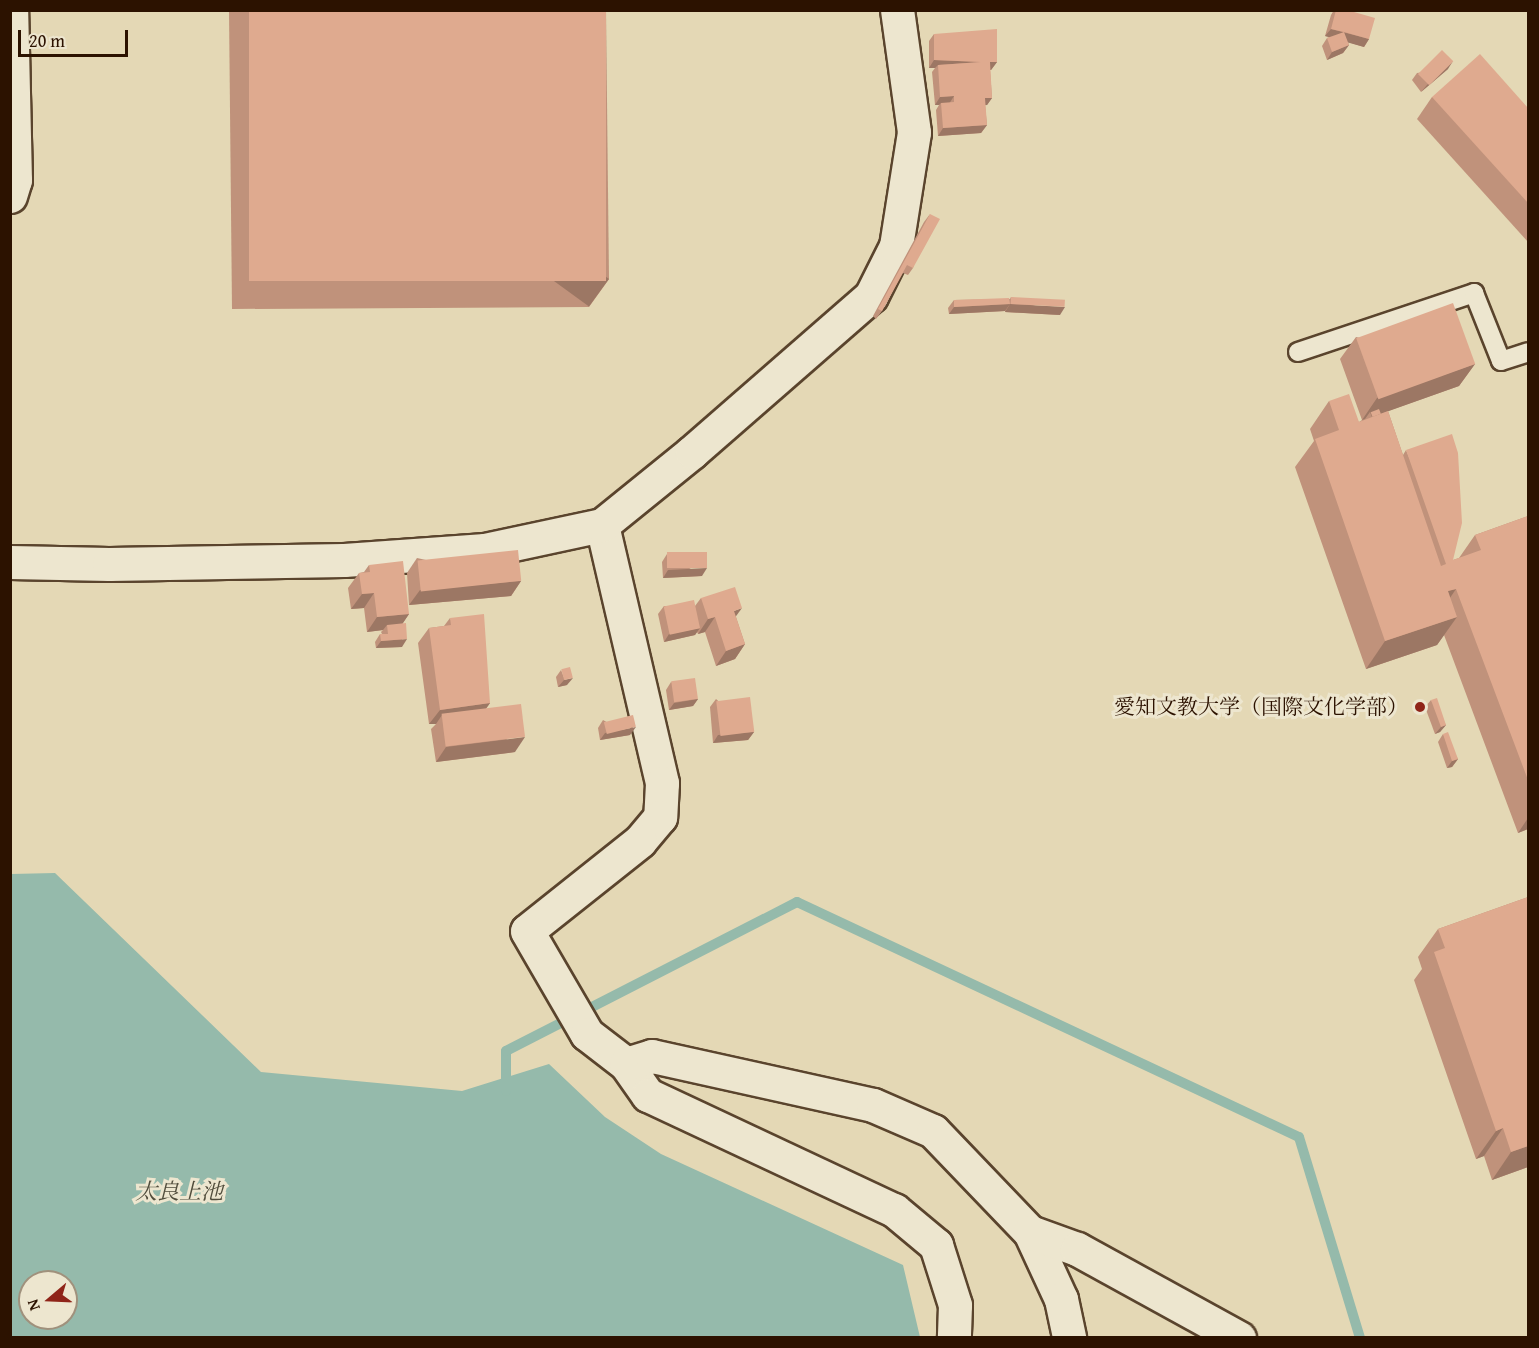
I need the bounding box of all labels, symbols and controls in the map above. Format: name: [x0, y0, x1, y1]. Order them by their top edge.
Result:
scale bar: [21, 18, 130, 56]
text: 20 m: [29, 27, 65, 54]
place label: 愛知文教大学（国際文化学部）: [1114, 694, 1408, 720]
marker: 愛知文教大学（国際文化学部）: [1413, 700, 1427, 714]
water label: 太良上池: [135, 1179, 223, 1205]
north arrow: [18, 1270, 78, 1330]
text: N: [20, 1296, 46, 1314]

